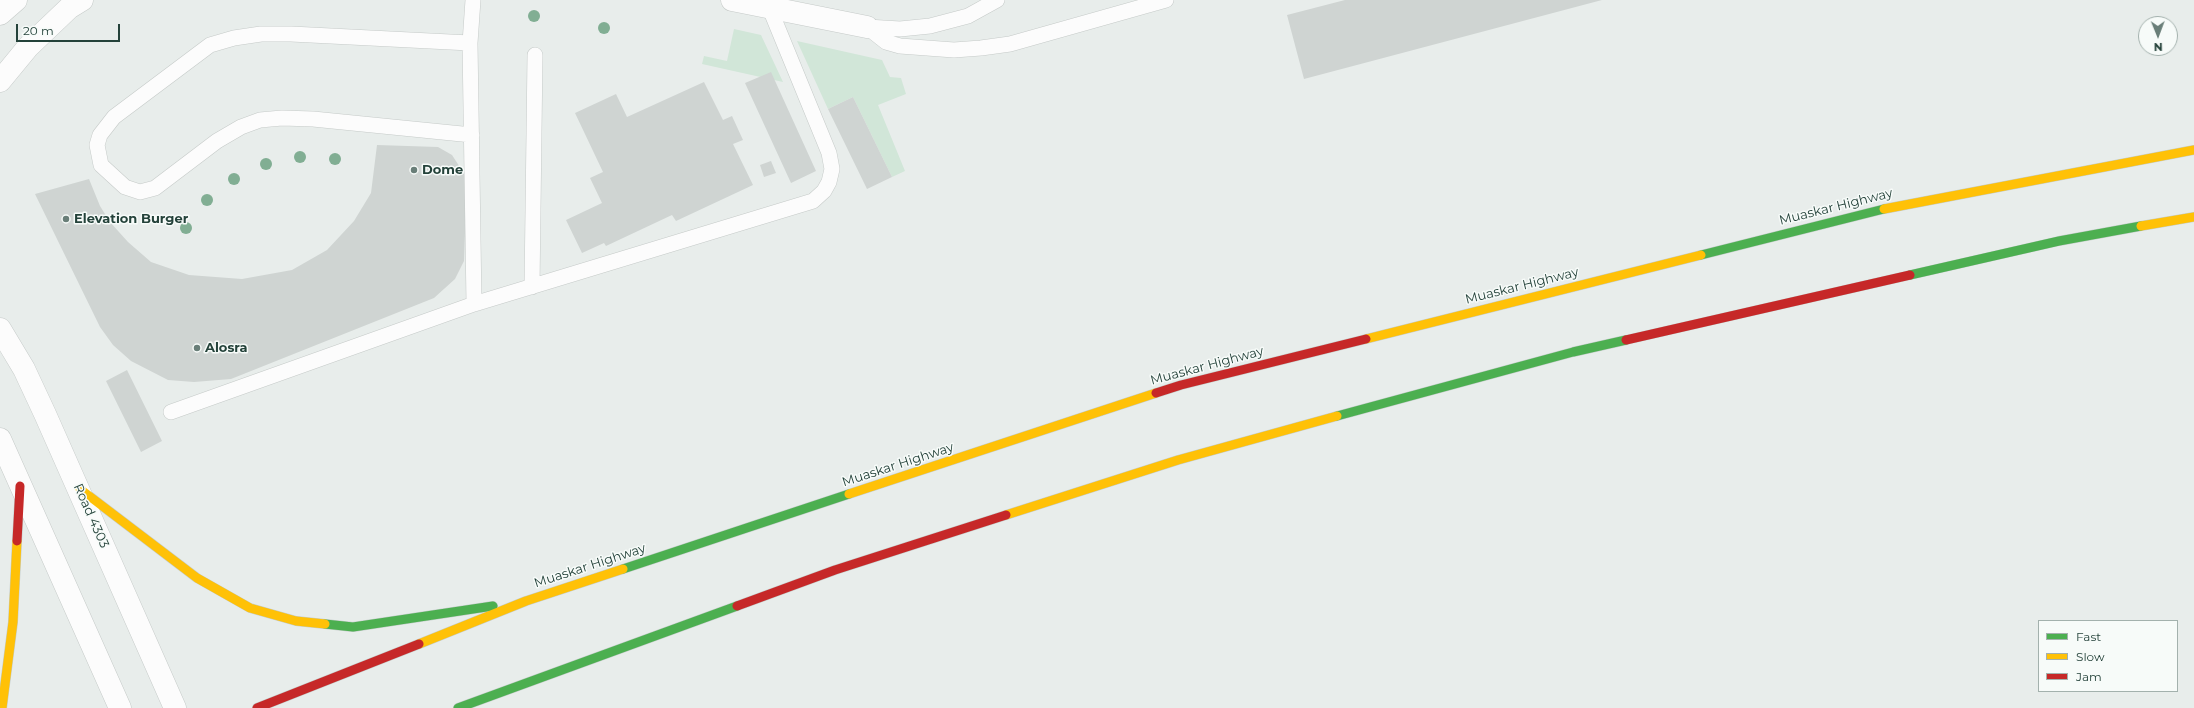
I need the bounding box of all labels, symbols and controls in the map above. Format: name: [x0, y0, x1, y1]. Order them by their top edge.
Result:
scale bar: [18, 16, 122, 42]
north arrow: [2138, 16, 2178, 56]
text: 20 m: [23, 23, 54, 38]
text: N: [2154, 40, 2163, 54]
place label: Dome: [422, 162, 463, 178]
marker: Dome: [409, 165, 419, 175]
street label: Muaskar Highway: [1778, 185, 1894, 229]
place label: Elevation Burger: [74, 211, 188, 227]
marker: Elevation Burger: [61, 214, 71, 224]
street label: Muaskar Highway: [1464, 264, 1580, 308]
place label: Alosra: [205, 340, 247, 356]
marker: Alosra: [192, 343, 202, 353]
street label: Muaskar Highway: [1149, 343, 1265, 389]
street label: Muaskar Highway: [840, 440, 956, 490]
street label: Road 4303: [70, 481, 112, 551]
street label: Muaskar Highway: [532, 541, 648, 591]
legend: [2038, 620, 2178, 692]
text: Fast: [2076, 629, 2101, 644]
text: Slow: [2076, 649, 2105, 664]
text: Jam: [2076, 669, 2102, 684]

